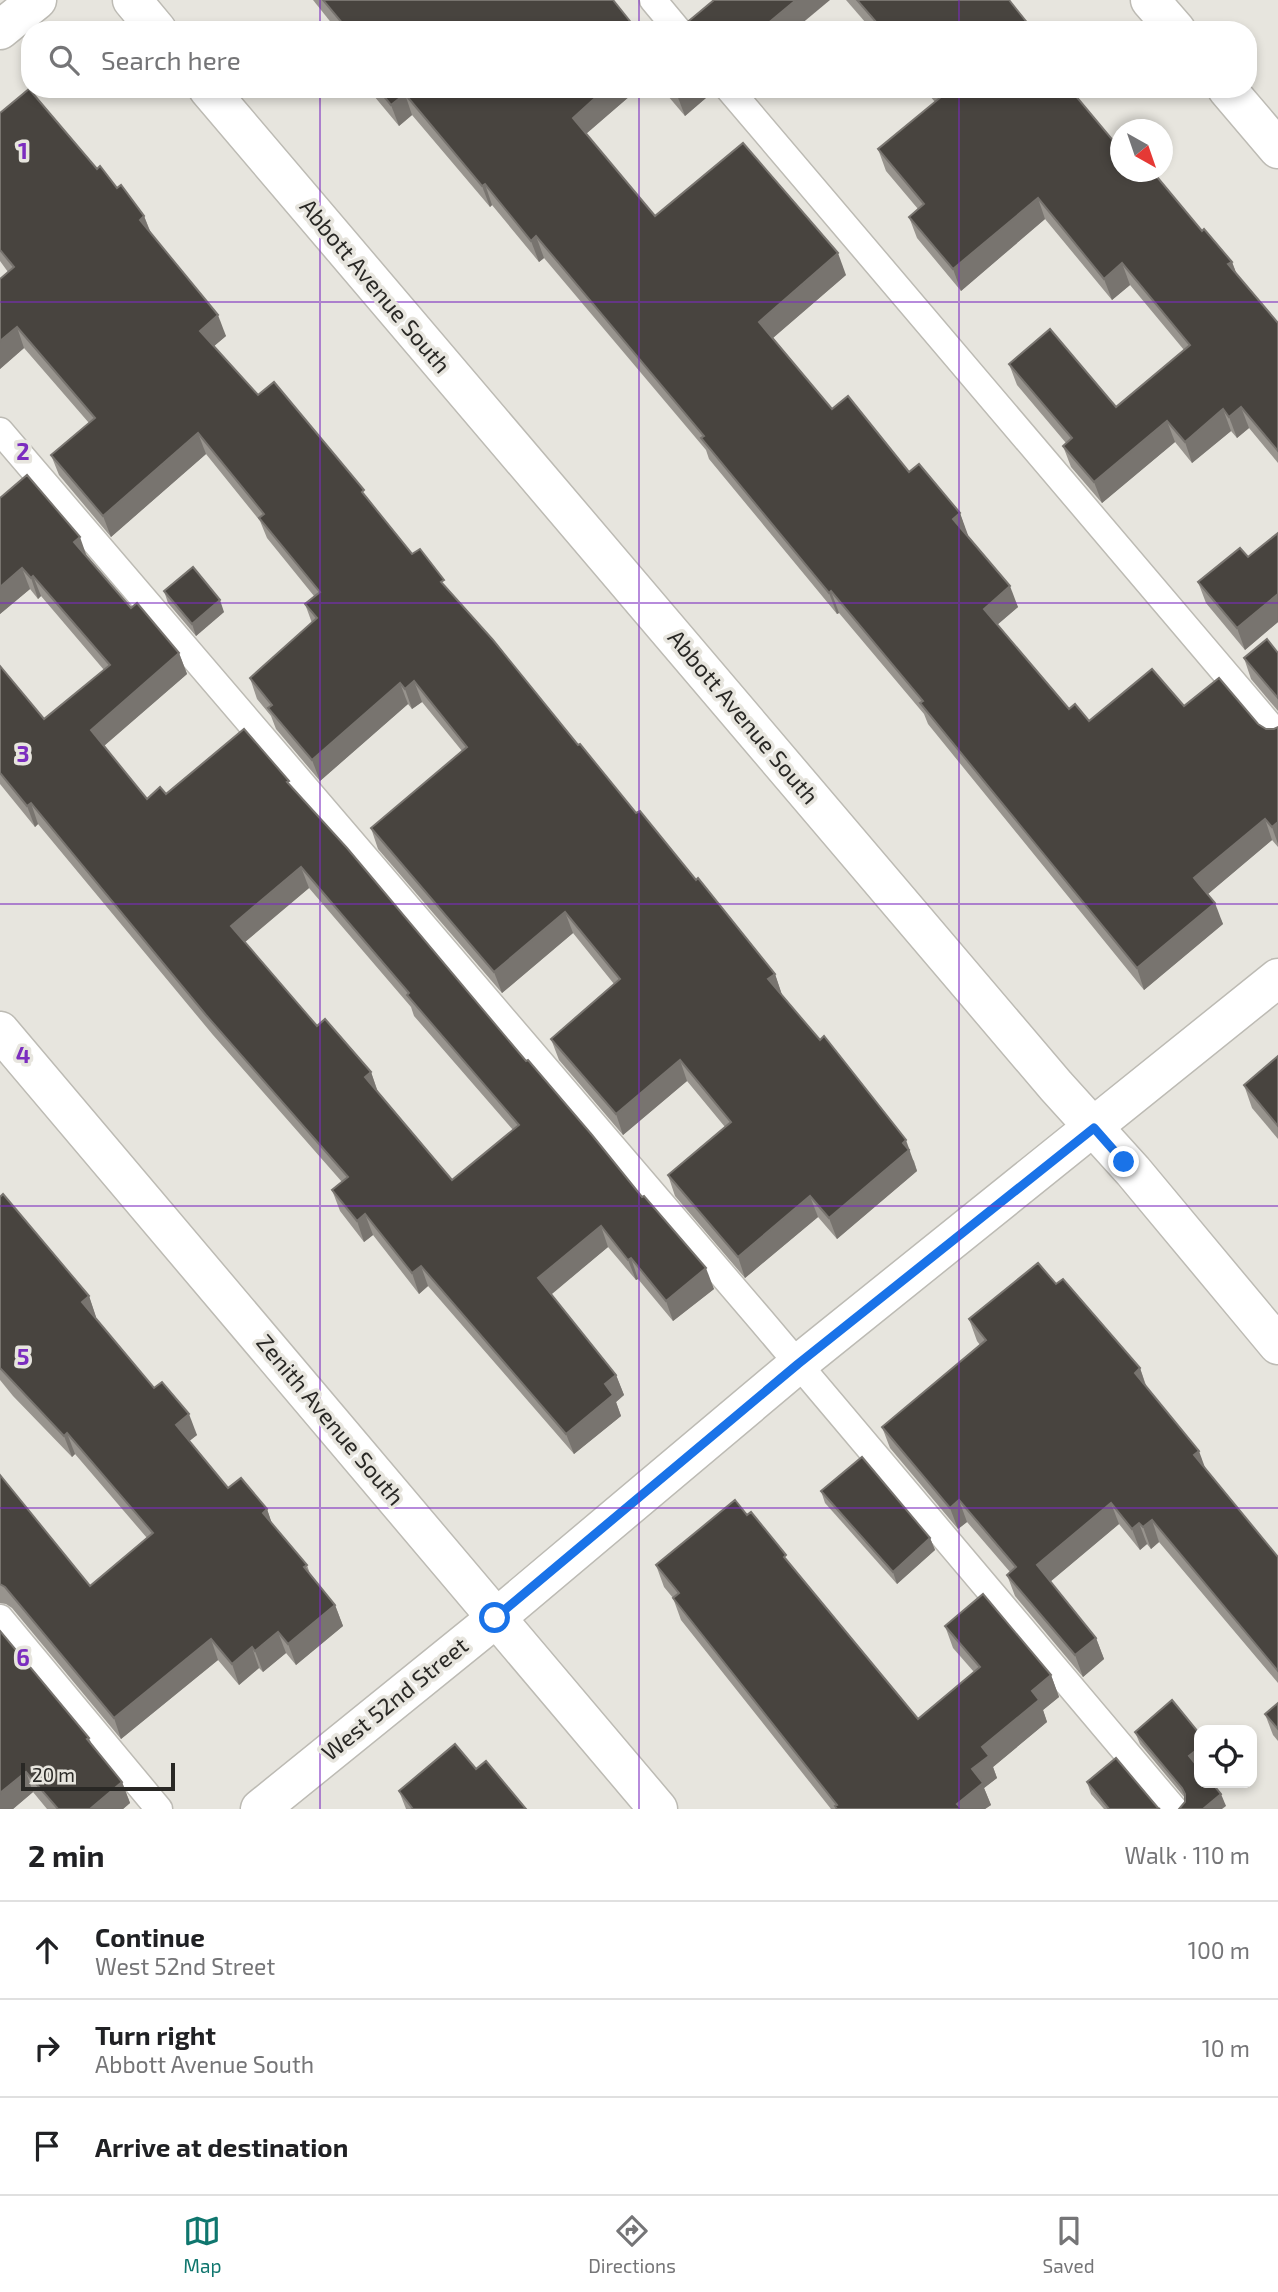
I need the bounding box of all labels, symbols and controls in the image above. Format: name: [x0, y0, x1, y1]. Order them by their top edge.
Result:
search box: [21, 21, 1257, 98]
icon: search: [45, 41, 83, 79]
text: Search here: [101, 44, 241, 75]
north arrow: [1110, 119, 1173, 182]
text: 1: [18, 136, 28, 164]
street label: Abbott Avenue South: [295, 192, 457, 378]
text: 2: [16, 437, 30, 465]
street label: Abbott Avenue South: [663, 623, 825, 809]
text: 3: [16, 739, 30, 767]
text: 4: [16, 1040, 30, 1068]
route end: [1108, 1146, 1139, 1177]
street label: Zenith Avenue South: [251, 1328, 410, 1511]
text: 5: [17, 1342, 29, 1370]
route start: [479, 1602, 510, 1633]
street label: West 52nd Street: [316, 1631, 473, 1766]
text: 6: [16, 1643, 30, 1671]
map controls: [1194, 1725, 1257, 1788]
button: locate: [1194, 1725, 1257, 1788]
scale bar: [21, 1760, 175, 1792]
text: 20 m: [32, 1763, 75, 1786]
text: 2 min: [28, 1837, 105, 1873]
text: Walk · 110 m: [1124, 1841, 1250, 1869]
text: Continue: [95, 1921, 205, 1952]
icon: ahead: [28, 1931, 66, 1969]
text: 100 m: [1188, 1936, 1250, 1964]
text: West 52nd Street: [95, 1952, 275, 1980]
text: Turn right: [95, 2019, 216, 2050]
icon: right: [28, 2029, 66, 2067]
text: 10 m: [1202, 2034, 1250, 2062]
text: Abbott Avenue South: [95, 2050, 314, 2078]
icon: arrive: [28, 2127, 66, 2165]
text: Arrive at destination: [95, 2131, 348, 2162]
tab: Map: [183, 2212, 221, 2277]
tab: Directions: [588, 2212, 676, 2277]
tab: Saved: [1042, 2212, 1095, 2277]

